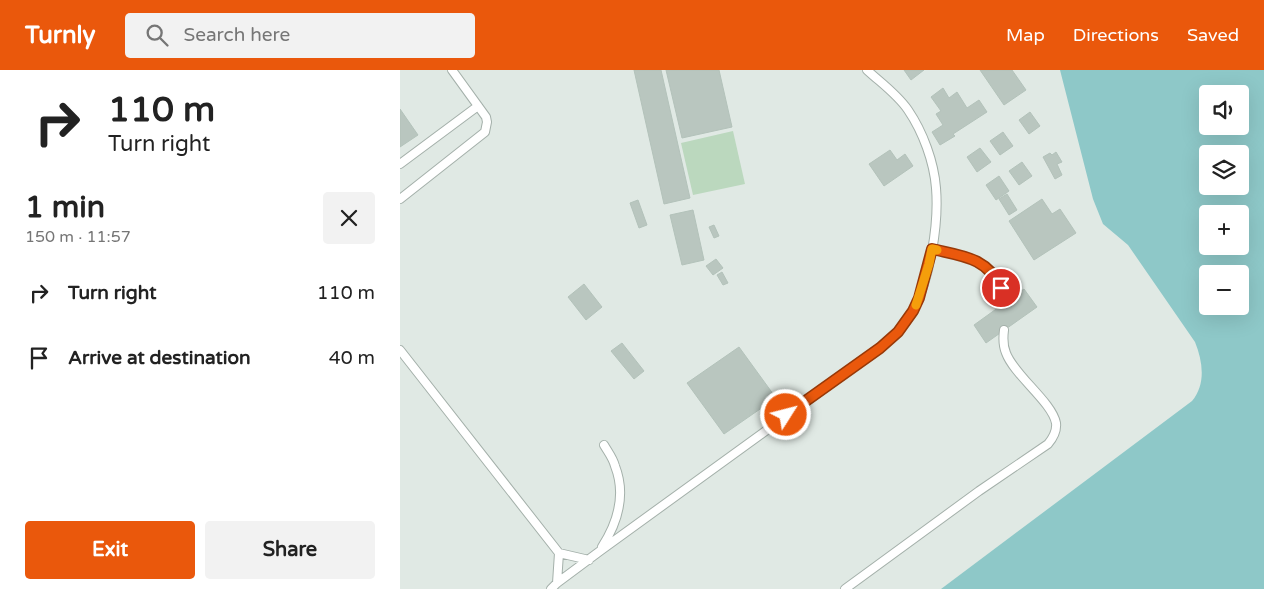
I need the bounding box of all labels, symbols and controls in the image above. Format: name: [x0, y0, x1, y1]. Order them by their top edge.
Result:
search box: [125, 13, 475, 58]
text: Turnly: [25, 21, 95, 50]
icon: search: [143, 21, 171, 49]
text: Search here: [183, 24, 290, 46]
text: Map: [1006, 24, 1045, 46]
text: Directions: [1073, 24, 1159, 46]
text: Saved: [1187, 24, 1239, 46]
map controls: [1199, 85, 1249, 315]
button: sound: [1199, 85, 1249, 135]
text: 110 m: [108, 89, 215, 131]
icon: right: [25, 90, 90, 155]
text: Turn right: [108, 131, 210, 157]
button: layers: [1199, 145, 1249, 195]
text: 1 min: [25, 189, 105, 226]
button: close: [323, 192, 375, 244]
button: +: [1199, 205, 1249, 255]
text: 150 m · 11:57: [25, 227, 131, 247]
button: −: [1199, 265, 1249, 315]
pin: [980, 267, 1022, 309]
icon: arrive: [987, 274, 1015, 302]
icon: right: [25, 279, 53, 307]
text: Turn right: [68, 282, 156, 304]
text: 110 m: [317, 282, 375, 304]
icon: arrive: [25, 344, 53, 372]
text: Arrive at destination: [68, 347, 251, 369]
text: 40 m: [329, 347, 375, 369]
position arrow: [759, 388, 811, 440]
button: Exit: [25, 521, 195, 579]
button: Share: [205, 521, 375, 579]

